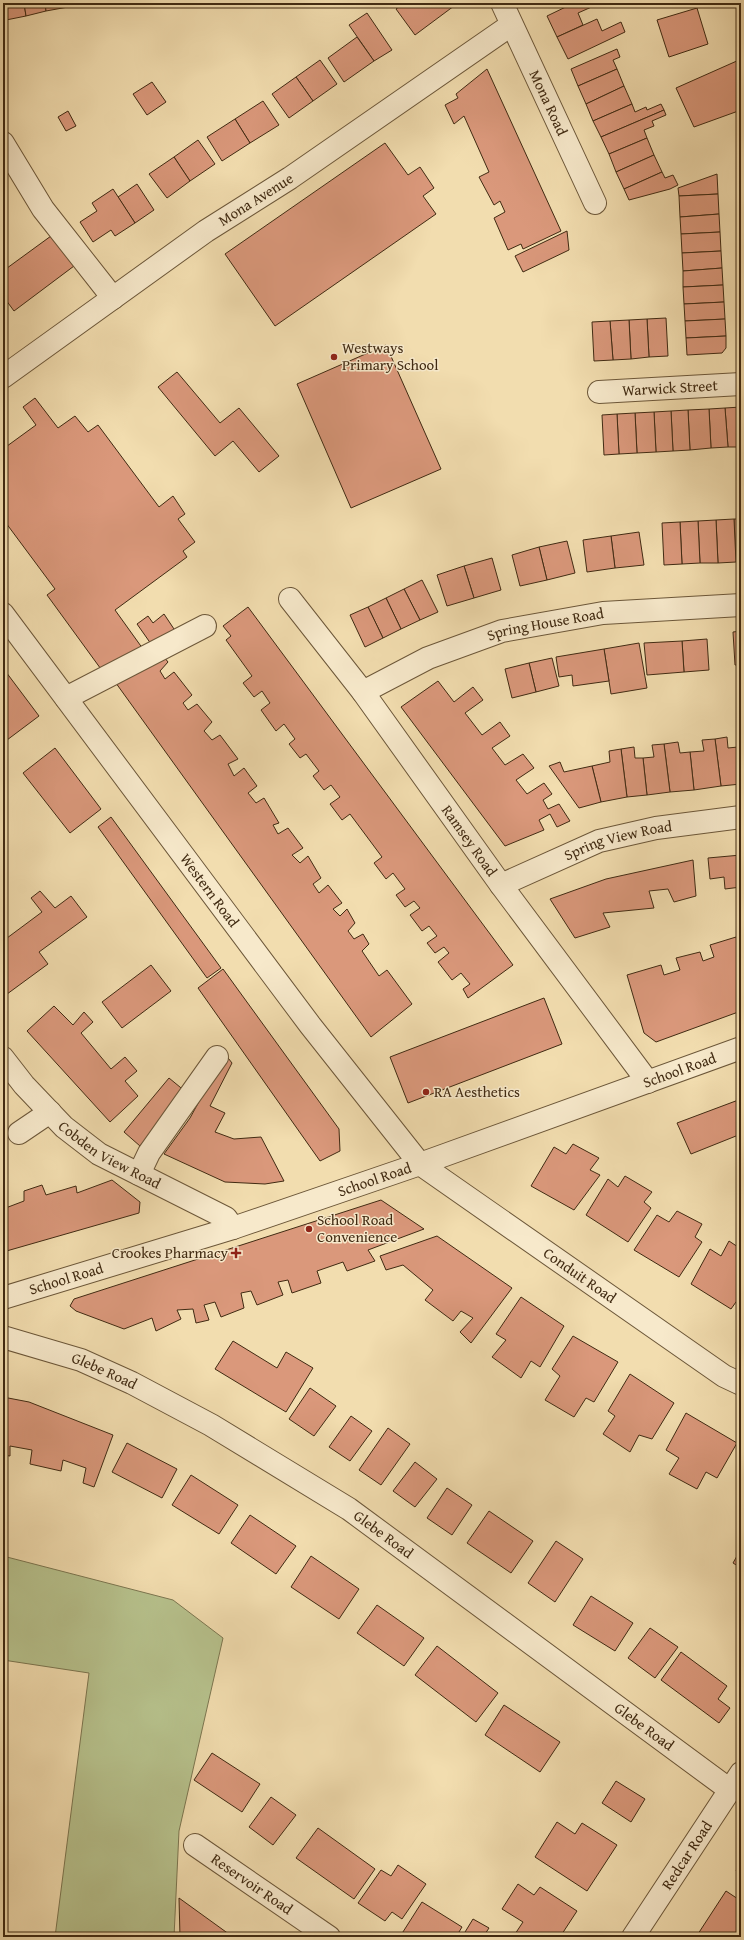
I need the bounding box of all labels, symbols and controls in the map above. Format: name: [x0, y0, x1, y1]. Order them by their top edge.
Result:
street label: Mona Road: [525, 66, 573, 139]
street label: Mona Avenue: [214, 168, 297, 231]
place label: Westways Primary School: [342, 337, 438, 375]
marker: Westways Primary School: [329, 352, 339, 362]
street label: Warwick Street: [622, 374, 719, 401]
street label: Spring House Road: [484, 602, 605, 646]
street label: Ramsey Road: [437, 800, 502, 880]
street label: Spring View Road: [561, 815, 673, 865]
street label: Western Road: [175, 849, 244, 931]
street label: School Road: [640, 1047, 719, 1093]
place label: RA Aesthetics: [434, 1081, 520, 1102]
marker: RA Aesthetics: [421, 1087, 431, 1097]
street label: Cobden View Road: [54, 1116, 165, 1194]
street label: School Road: [335, 1157, 414, 1201]
place label: School Road Convenience: [317, 1209, 397, 1247]
marker: School Road Convenience: [304, 1224, 314, 1234]
place label: Crookes Pharmacy: [112, 1242, 229, 1263]
street label: Conduit Road: [539, 1242, 621, 1308]
marker: Crookes Pharmacy: [231, 1248, 241, 1258]
street label: School Road: [26, 1257, 106, 1299]
street label: Glebe Road: [69, 1347, 141, 1394]
street label: Glebe Road: [349, 1505, 418, 1563]
street label: Glebe Road: [610, 1697, 679, 1755]
street label: Redcar Road: [656, 1816, 717, 1893]
street label: Reservoir Road: [207, 1848, 297, 1919]

